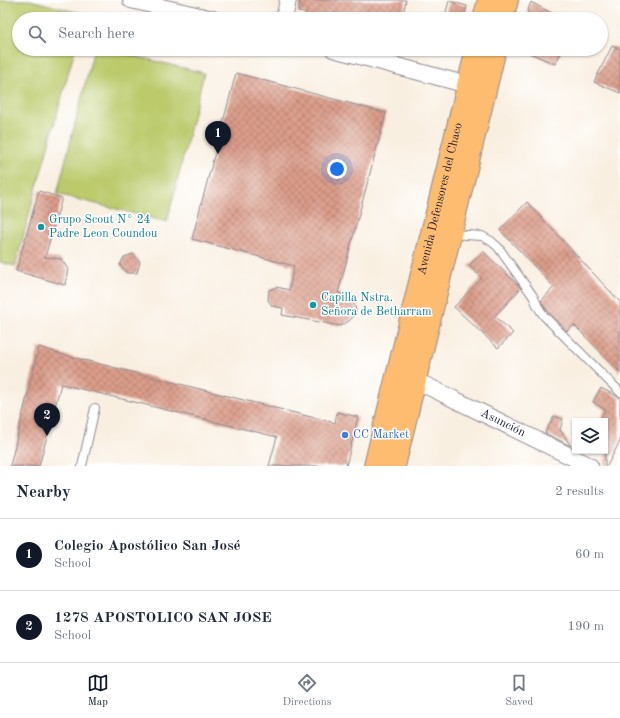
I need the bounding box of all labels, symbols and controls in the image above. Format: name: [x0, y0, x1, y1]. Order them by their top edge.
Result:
search box: [12, 12, 608, 56]
icon: search: [26, 23, 48, 45]
text: Search here: [58, 27, 135, 42]
pin: 1: [205, 121, 231, 154]
street label: Avenida Defensores del Chaco: [416, 122, 465, 276]
your location: [327, 159, 347, 179]
place label: Grupo Scout N° 24 Padre Leon Coundou: [49, 214, 158, 240]
marker: Grupo Scout N° 24 Padre Leon Coundou: [36, 222, 46, 232]
place label: Capilla Nstra. Señora de Betharram: [321, 292, 432, 318]
marker: Capilla Nstra. Señora de Betharram: [308, 300, 318, 310]
pin: 2: [34, 403, 60, 436]
street label: Asunción: [479, 407, 528, 439]
map controls: [572, 418, 608, 454]
button: layers: [572, 418, 608, 454]
place label: CC Market: [353, 429, 409, 441]
marker: CC Market: [340, 430, 350, 440]
text: Nearby: [16, 484, 71, 501]
text: 2 results: [555, 485, 604, 498]
text: Colegio Apostólico San José: [54, 539, 241, 554]
text: 1: [25, 548, 33, 561]
text: 60 m: [575, 548, 604, 561]
text: School: [54, 557, 91, 570]
text: 1278 APOSTOLICO SAN JOSE: [54, 611, 272, 626]
text: 2: [25, 620, 33, 633]
text: 190 m: [567, 620, 604, 633]
text: School: [54, 629, 91, 642]
tab: Map: [87, 672, 109, 710]
tab: Directions: [283, 672, 331, 710]
tab: Saved: [505, 672, 533, 710]

